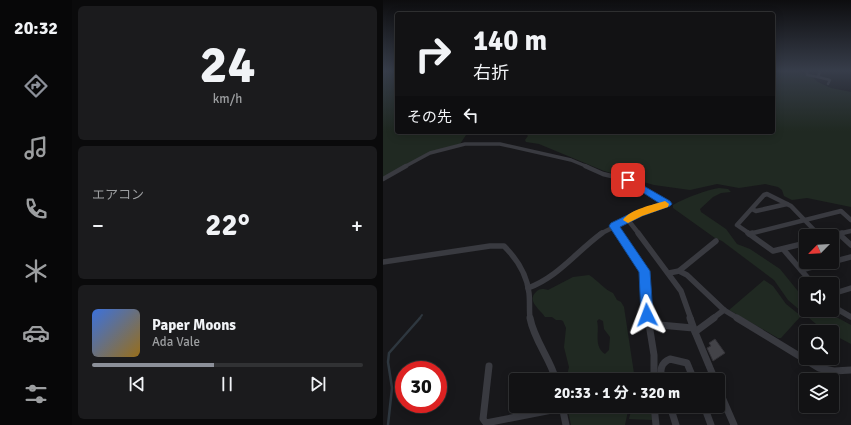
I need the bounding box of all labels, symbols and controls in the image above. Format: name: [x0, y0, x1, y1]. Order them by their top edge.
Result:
text: 20:32: [14, 17, 58, 39]
text: 140 m: [473, 24, 547, 58]
icon: right: [407, 28, 459, 80]
text: 24: [199, 33, 256, 97]
text: 右折: [473, 62, 509, 84]
icon: directions: [22, 72, 50, 100]
text: km/h: [213, 91, 242, 107]
icon: left: [460, 104, 482, 126]
text: その先: [407, 108, 452, 126]
icon: music: [22, 134, 50, 162]
pin: [611, 163, 645, 197]
icon: arrive: [617, 169, 639, 191]
text: エアコン: [92, 187, 144, 203]
icon: phone: [22, 195, 50, 223]
text: 22°: [205, 207, 250, 244]
text: −: [92, 212, 104, 239]
text: +: [351, 212, 363, 239]
north arrow: [799, 229, 839, 269]
map controls: [799, 229, 839, 413]
icon: climate: [22, 257, 50, 285]
button: sound: [799, 277, 839, 317]
position arrow: [626, 294, 668, 336]
text: Paper Moons: [152, 316, 236, 334]
icon: car: [22, 319, 50, 347]
button: search: [799, 325, 839, 365]
text: Ada Vale: [152, 334, 200, 350]
speed limit sign: 30: [395, 361, 447, 413]
icon: previous: [126, 373, 148, 395]
icon: pause: [216, 373, 238, 395]
icon: next: [307, 373, 329, 395]
button: layers: [799, 373, 839, 413]
icon: filters: [22, 380, 50, 408]
text: 20:33 · 1 分 · 320 m: [554, 384, 680, 402]

